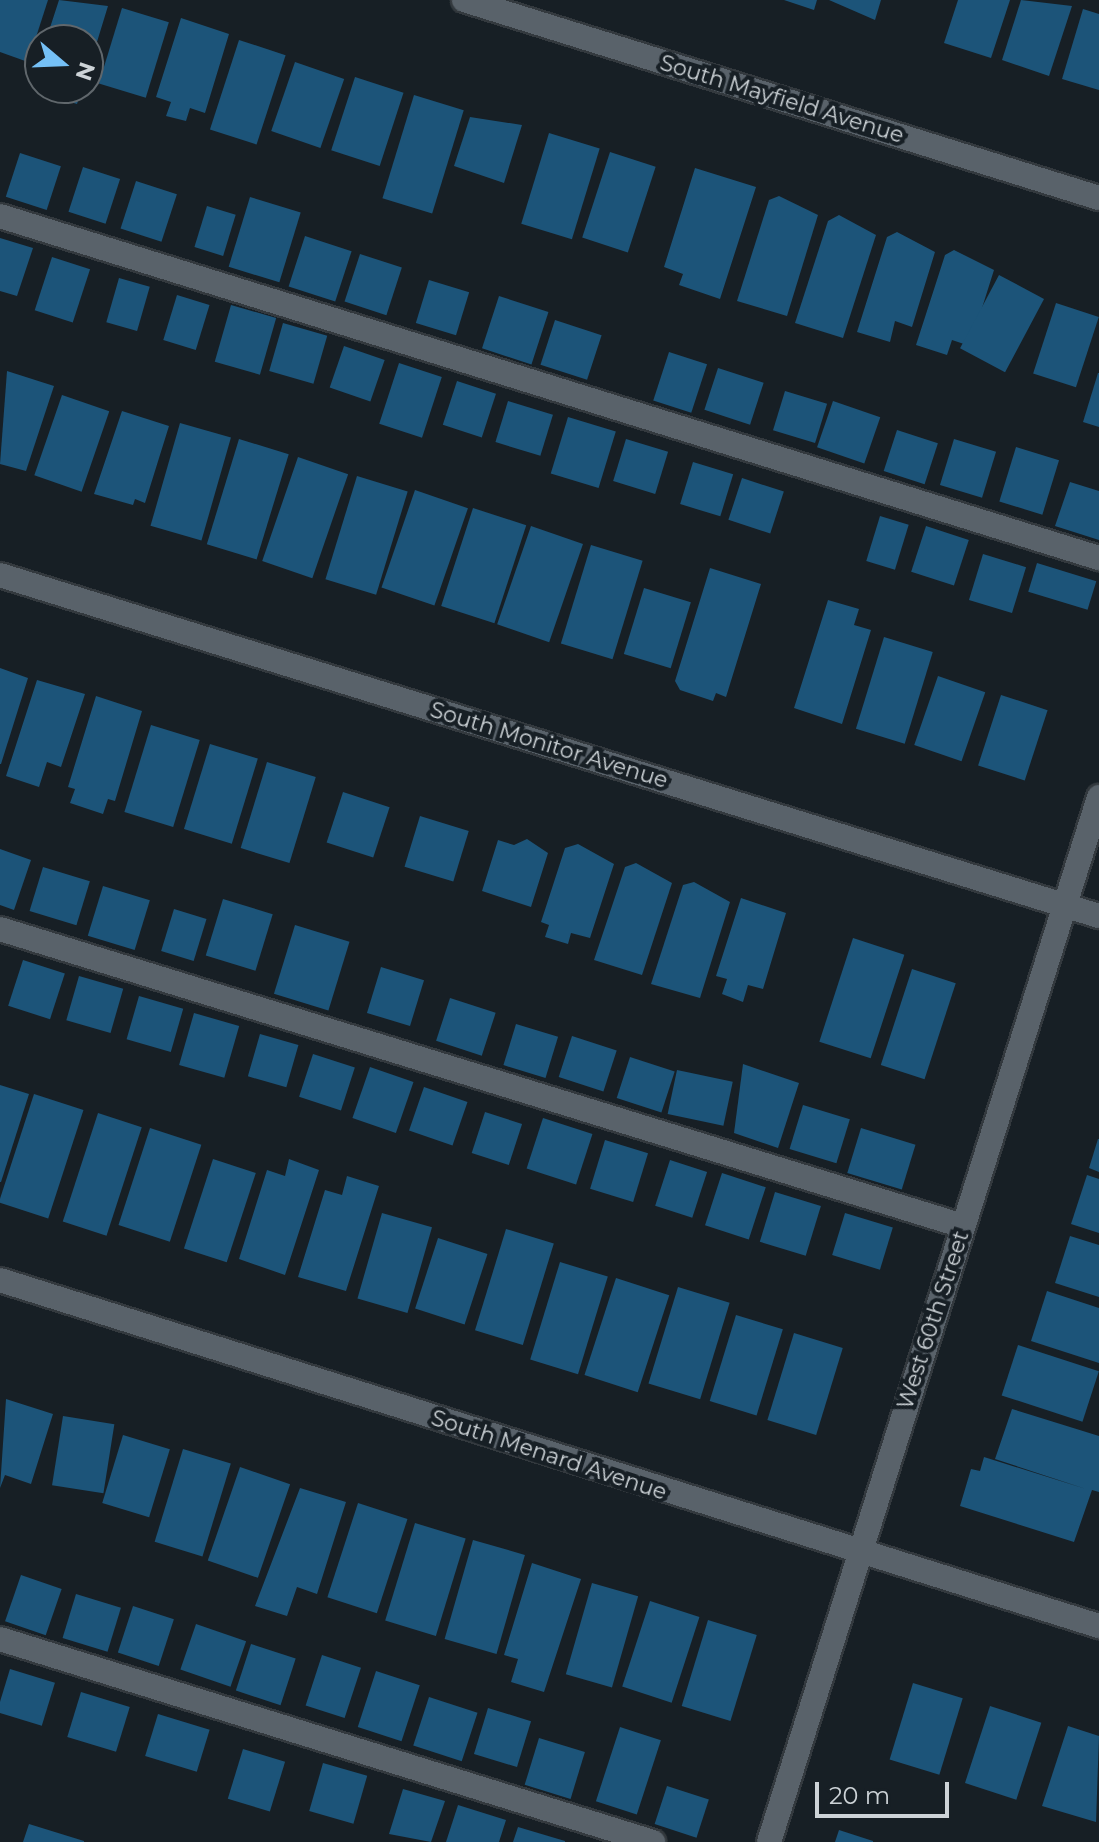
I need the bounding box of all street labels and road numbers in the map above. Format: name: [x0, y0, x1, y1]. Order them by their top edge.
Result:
street label: South Mayfield Avenue: [657, 49, 907, 149]
street label: South Monitor Avenue: [427, 696, 671, 794]
street label: West 60th Street: [892, 1227, 974, 1413]
street label: South Menard Avenue: [428, 1404, 670, 1506]

